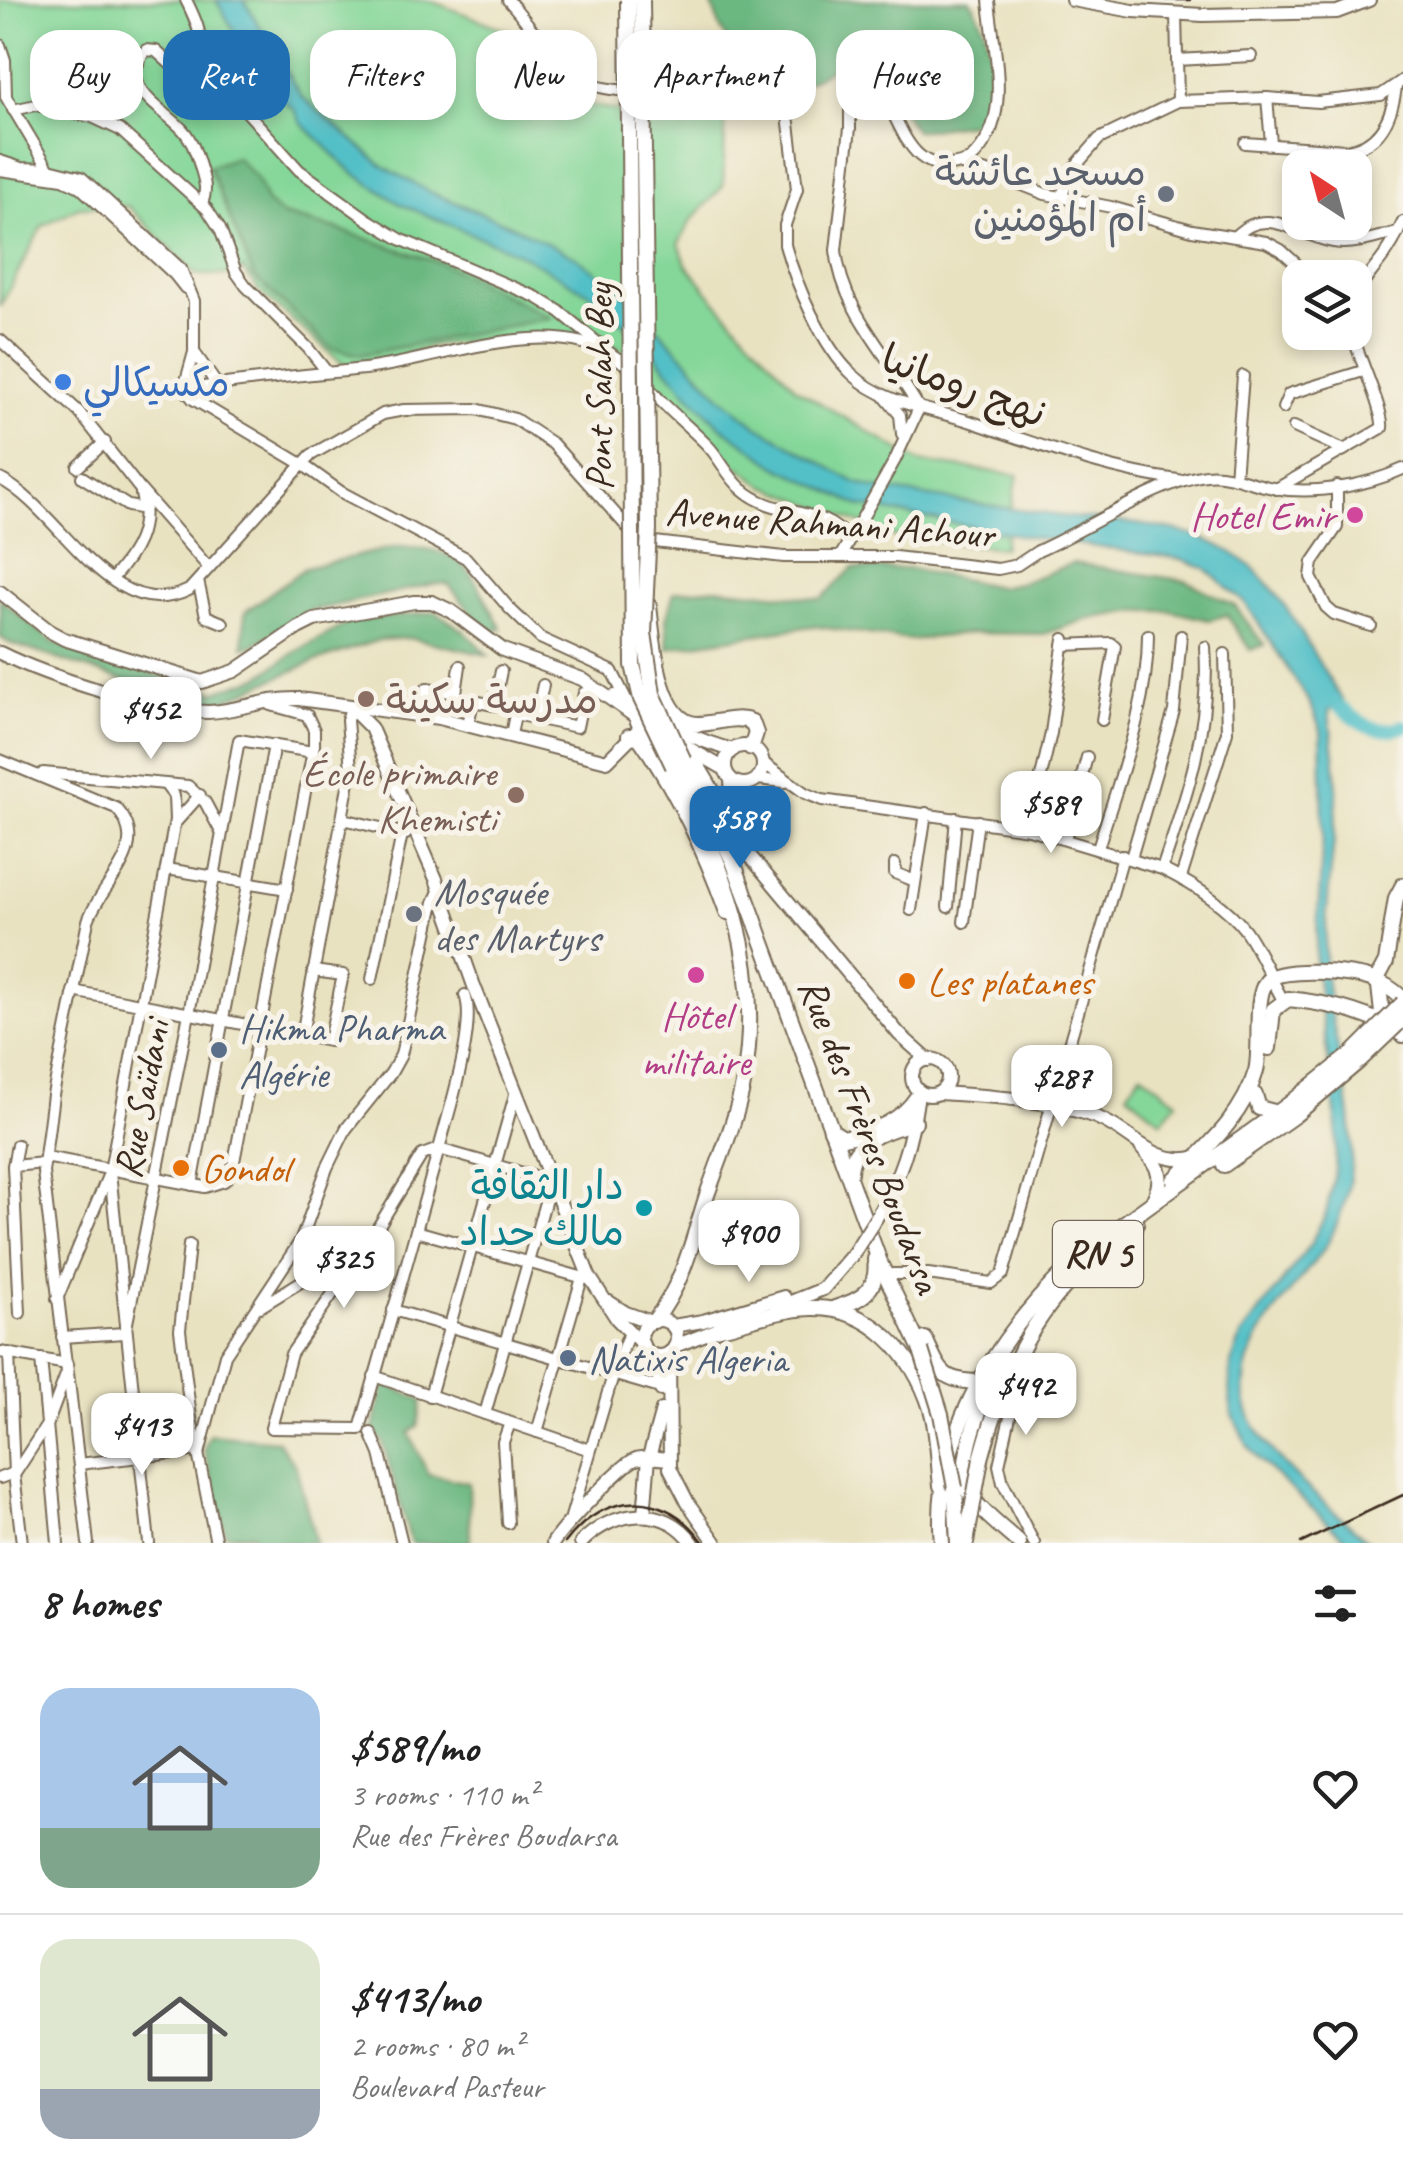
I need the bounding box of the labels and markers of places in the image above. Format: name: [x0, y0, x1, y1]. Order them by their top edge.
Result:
place label: مسجد عائشة أم المؤمنين: [935, 147, 1146, 248]
marker: مسجد عائشة أم المؤمنين: [1155, 183, 1177, 205]
place label: مكسيكالي: [83, 358, 230, 417]
marker: مكسيكالي: [52, 371, 74, 393]
place label: Hotel Emir: [1190, 491, 1339, 541]
marker: Hotel Emir: [1344, 504, 1366, 526]
place label: مدرسة سكينة: [386, 675, 598, 725]
pin: $452: [92, 677, 210, 762]
marker: مدرسة سكينة: [355, 688, 377, 710]
place label: École primaire Khemisti: [302, 748, 501, 844]
pin: $589: [992, 771, 1110, 856]
marker: École primaire Khemisti: [505, 784, 527, 806]
pin: $589: [681, 786, 799, 871]
place label: Mosquée des Martyrs: [434, 867, 604, 963]
marker: Mosquée des Martyrs: [403, 903, 425, 925]
place label: Les platanes: [927, 957, 1096, 1007]
marker: Hôtel militaire: [685, 964, 707, 986]
marker: Les platanes: [896, 970, 918, 992]
place label: Hôtel militaire: [642, 991, 753, 1087]
place label: Hikma Pharma Algérie: [239, 1003, 447, 1099]
marker: Hikma Pharma Algérie: [208, 1039, 230, 1061]
pin: $287: [1003, 1045, 1121, 1130]
place label: Gondol: [201, 1144, 295, 1194]
marker: Gondol: [170, 1157, 192, 1179]
place label: دار الثقافة مالك حداد: [459, 1161, 624, 1257]
marker: دار الثقافة مالك حداد: [633, 1197, 655, 1219]
pin: $900: [690, 1200, 808, 1285]
pin: $325: [285, 1226, 403, 1311]
place label: Natixis Algeria: [588, 1334, 791, 1384]
marker: Natixis Algeria: [557, 1347, 579, 1369]
pin: $492: [967, 1353, 1085, 1438]
pin: $413: [83, 1393, 201, 1478]

